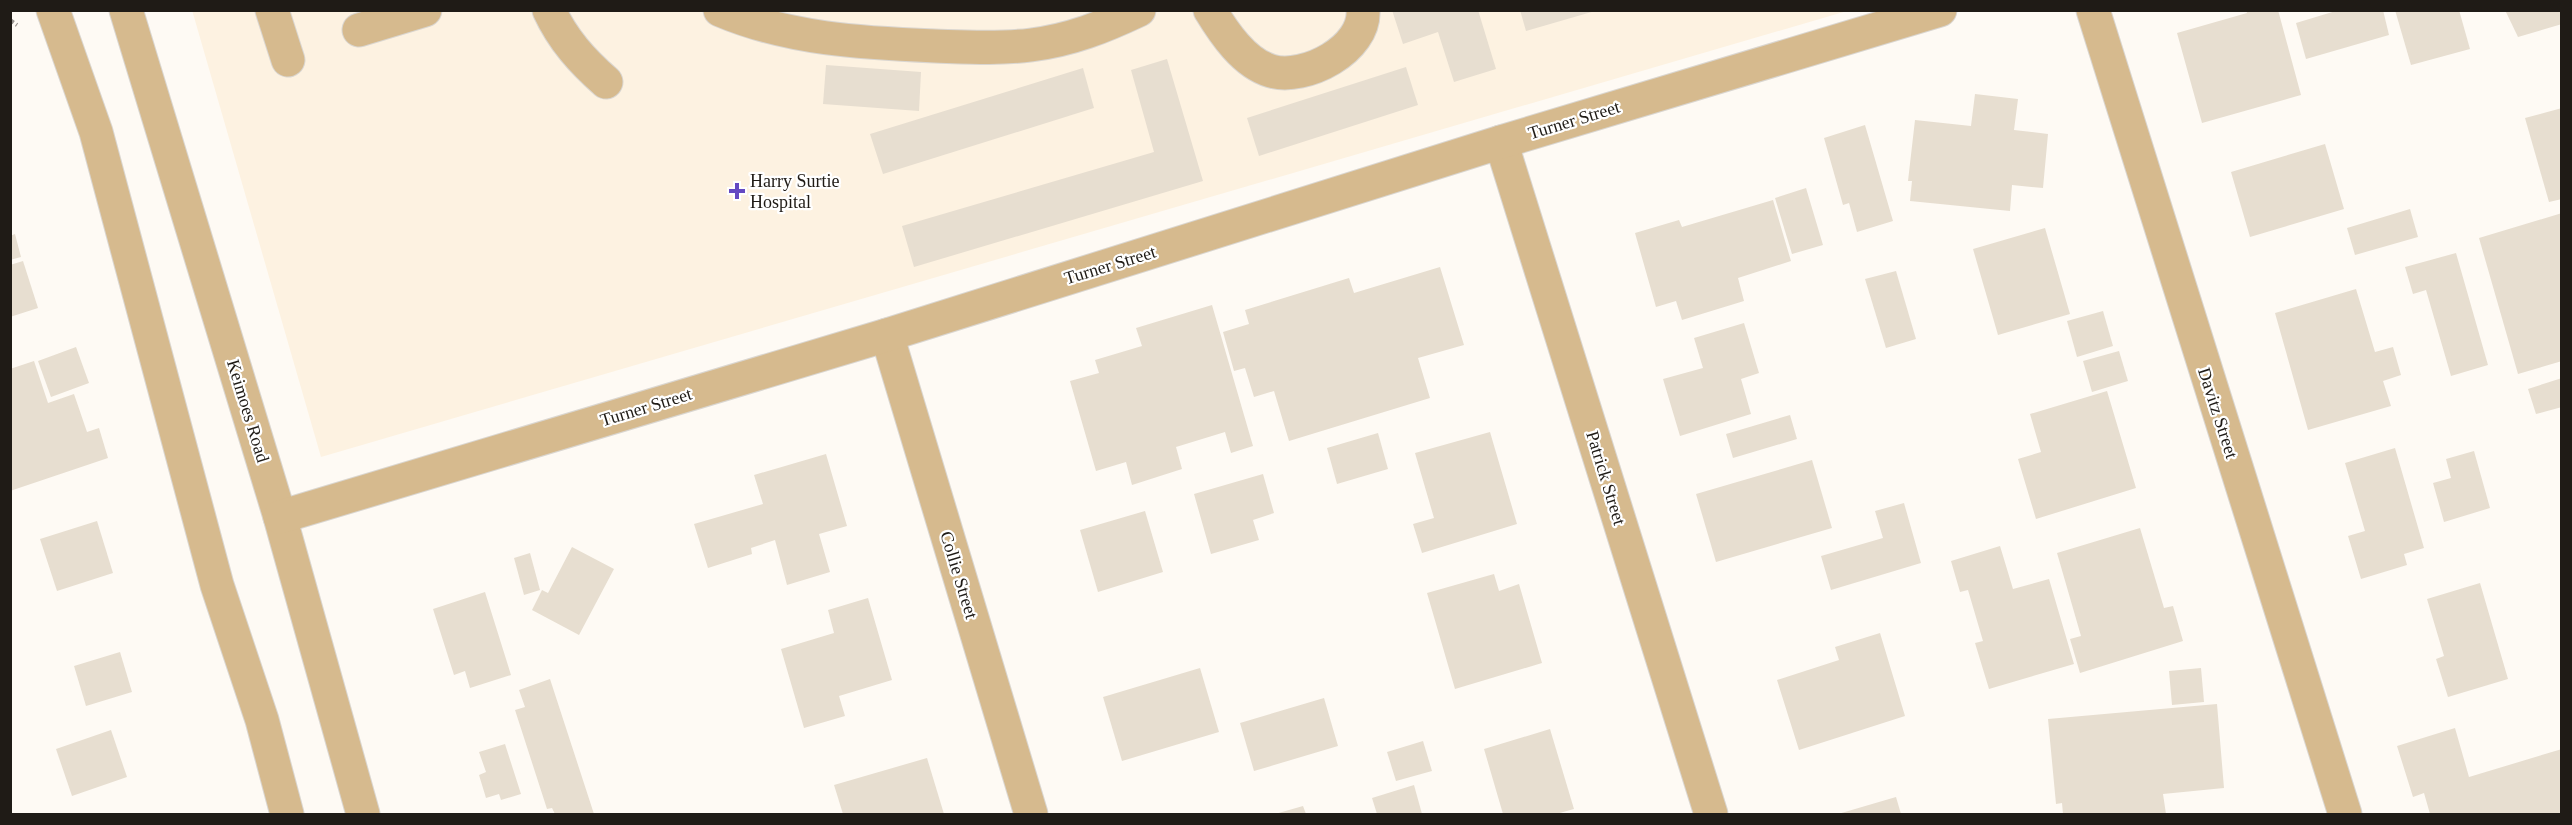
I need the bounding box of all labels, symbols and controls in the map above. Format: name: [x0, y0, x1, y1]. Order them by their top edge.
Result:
street label: Turner Street: [1526, 97, 1622, 143]
place label: Harry Surtie Hospital: [750, 171, 839, 212]
marker: Harry Surtie Hospital: [728, 182, 746, 200]
street label: Turner Street: [1062, 242, 1158, 288]
street label: Keimoes Road: [223, 357, 273, 465]
street label: Davitz Street: [2194, 365, 2242, 461]
street label: Turner Street: [598, 384, 694, 430]
street label: Patrick Street: [1582, 428, 1630, 528]
street label: Collie Street: [936, 529, 982, 621]

